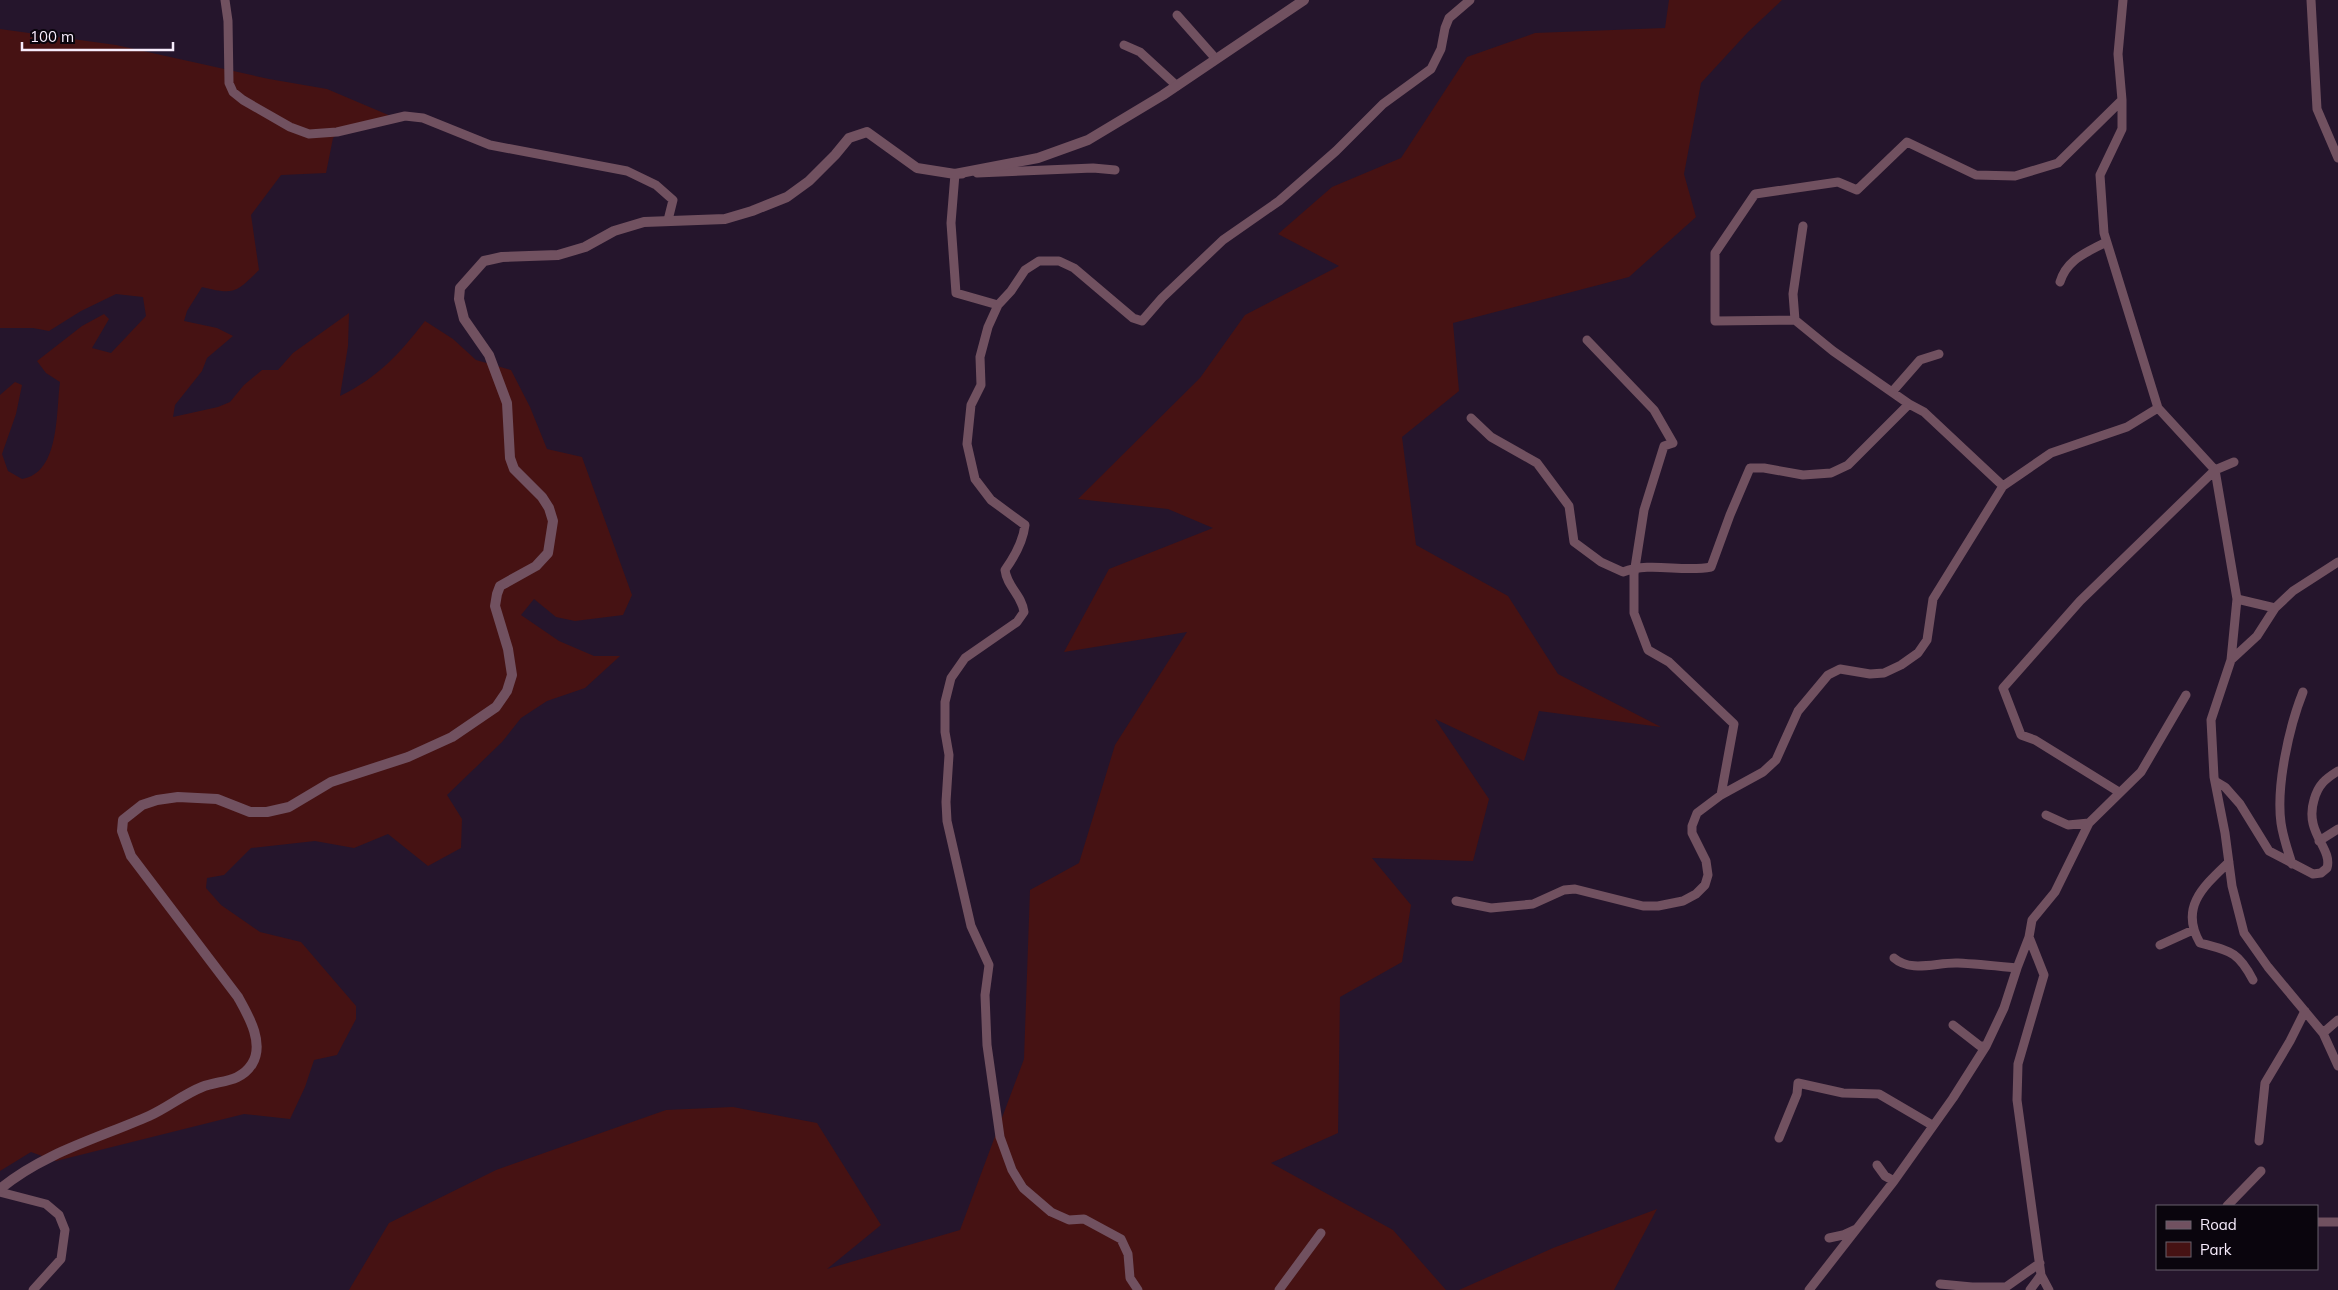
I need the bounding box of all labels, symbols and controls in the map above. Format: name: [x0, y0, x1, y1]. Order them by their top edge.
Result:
scale bar: [22, 20, 174, 52]
text: 100 m: [30, 27, 74, 46]
legend: [2156, 1205, 2318, 1270]
text: Road: [2200, 1215, 2237, 1234]
text: Park: [2200, 1240, 2232, 1259]

